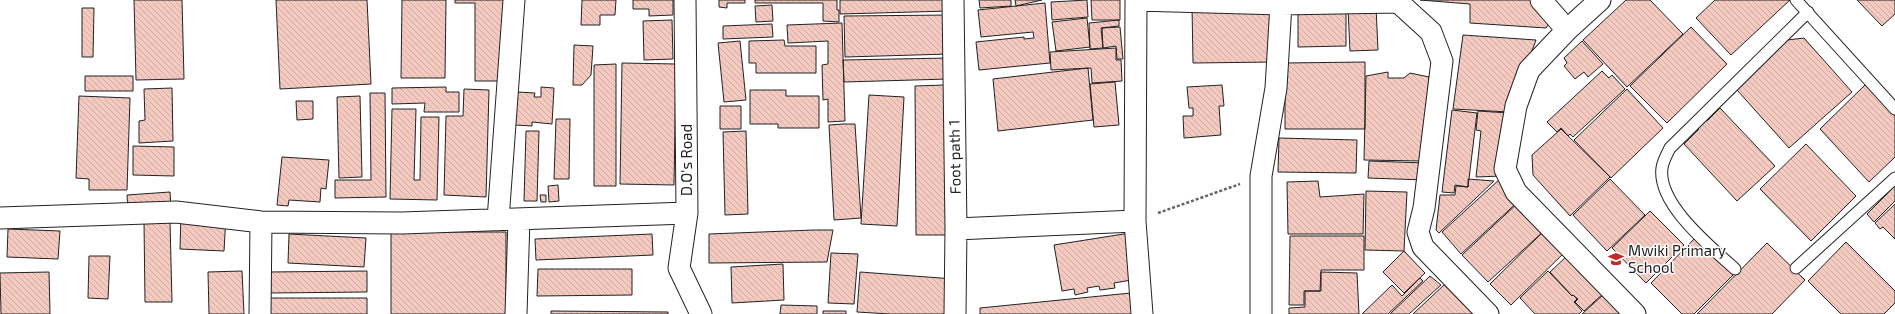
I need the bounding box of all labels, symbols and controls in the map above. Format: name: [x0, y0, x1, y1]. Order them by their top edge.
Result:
street label: Foot path 1: [944, 120, 964, 194]
street label: D.O's Road: [677, 124, 695, 196]
place label: Mwiki Primary School: [1628, 241, 1726, 276]
school or university icon: Mwiki Primary School: [1607, 250, 1625, 268]

